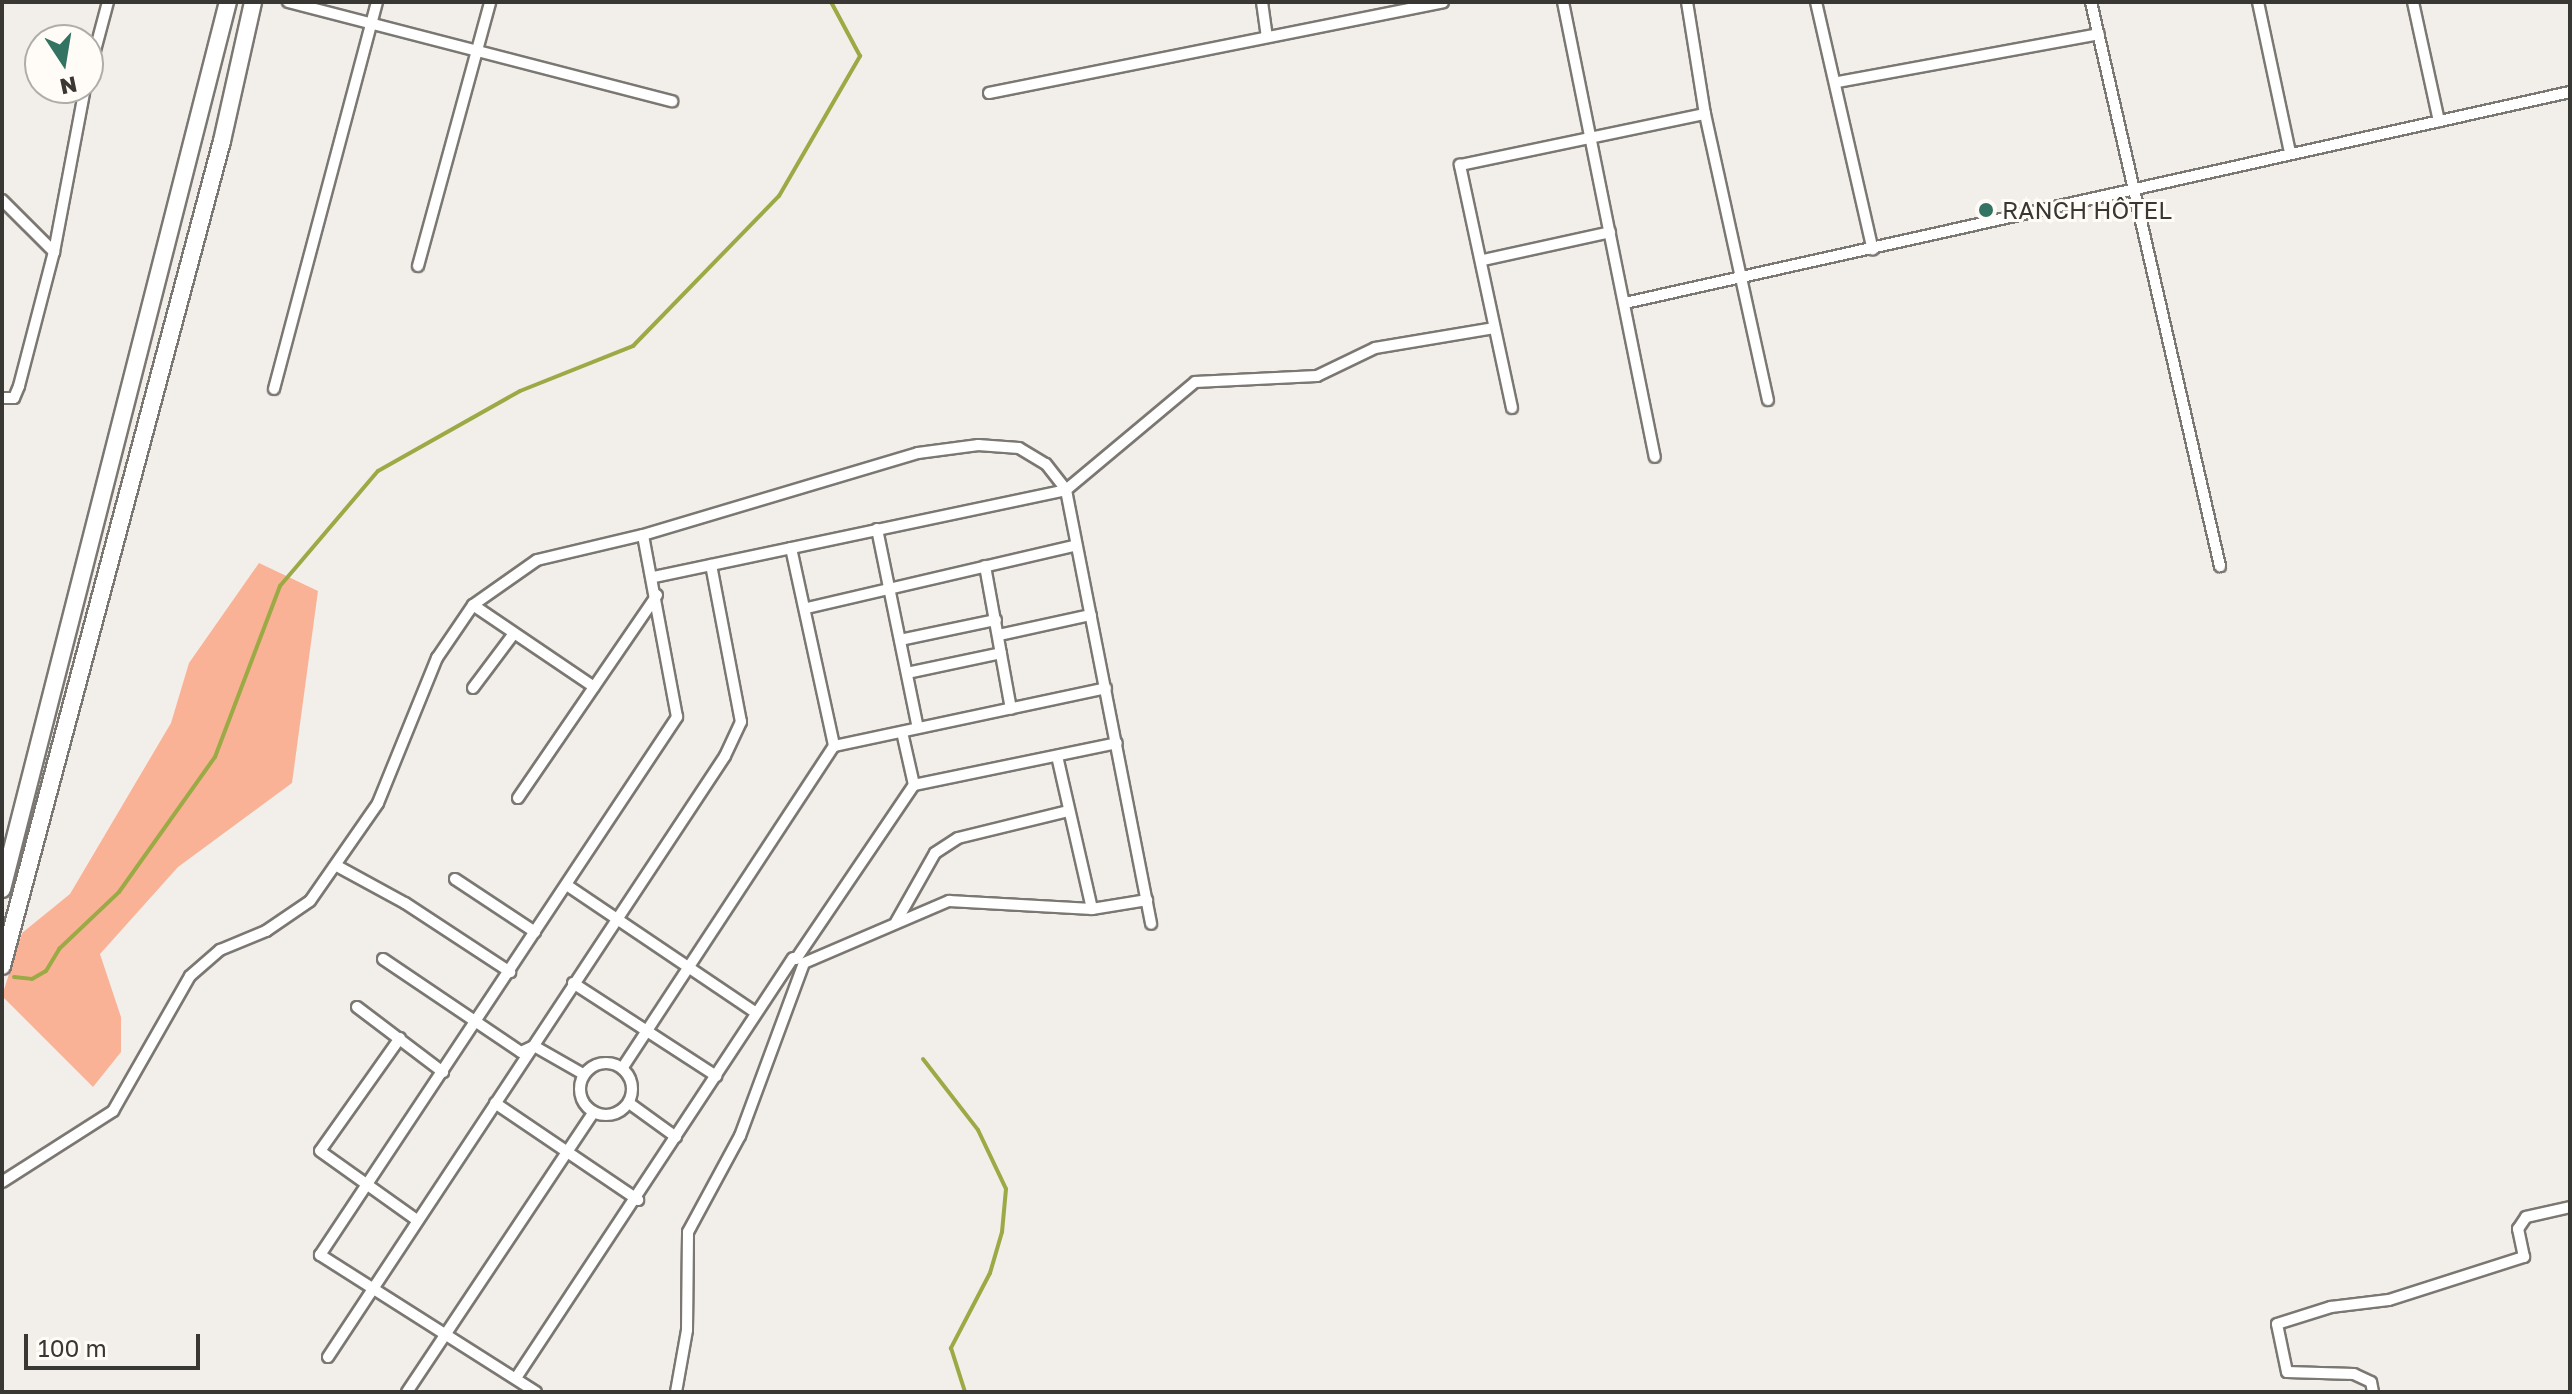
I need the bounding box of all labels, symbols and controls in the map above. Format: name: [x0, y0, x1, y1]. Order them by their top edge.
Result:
north arrow: [24, 24, 104, 104]
text: N: [58, 71, 80, 101]
place label: RANCH HÔTEL: [2002, 196, 2172, 224]
marker: RANCH HÔTEL: [1977, 201, 1995, 219]
scale bar: [28, 1318, 204, 1368]
text: 100 m: [38, 1333, 107, 1362]

